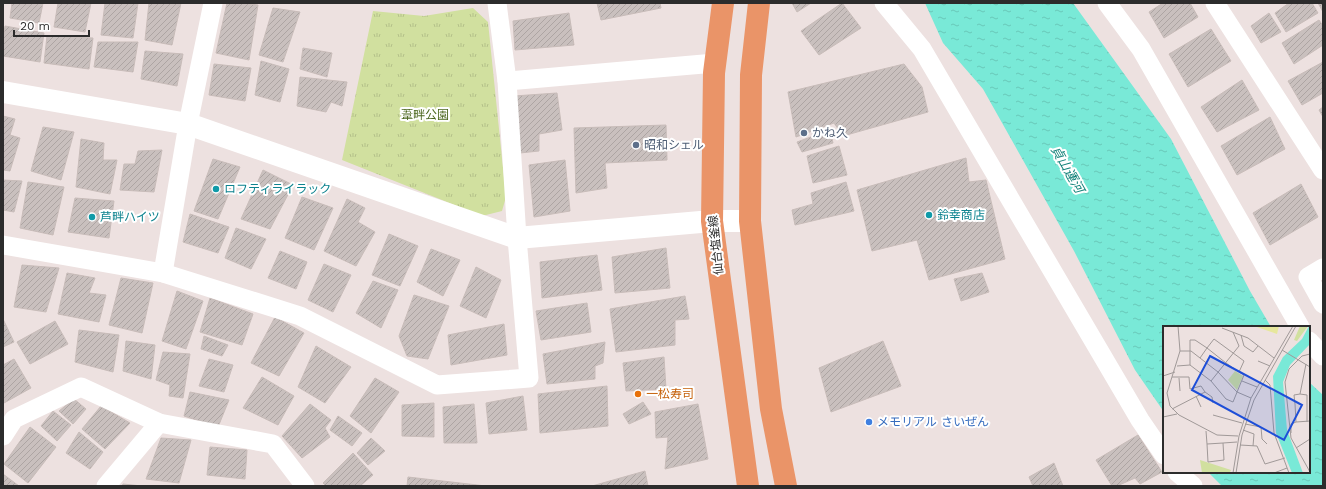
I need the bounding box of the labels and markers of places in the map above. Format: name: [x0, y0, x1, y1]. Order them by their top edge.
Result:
place label: かね久: [812, 126, 848, 140]
marker: かね久: [799, 128, 809, 138]
place label: 昭和シェル: [644, 138, 704, 152]
marker: 昭和シェル: [631, 140, 641, 150]
place label: ロフティライラック: [224, 182, 331, 196]
marker: ロフティライラック: [211, 184, 221, 194]
place label: 鈴幸商店: [937, 208, 985, 222]
place label: 芦畔ハイツ: [100, 210, 160, 224]
marker: 鈴幸商店: [924, 210, 934, 220]
marker: 芦畔ハイツ: [87, 212, 97, 222]
place label: 一松寿司: [646, 387, 694, 401]
marker: 一松寿司: [633, 389, 643, 399]
place label: メモリアル さいぜん: [877, 415, 989, 429]
marker: メモリアル さいぜん: [864, 417, 874, 427]

